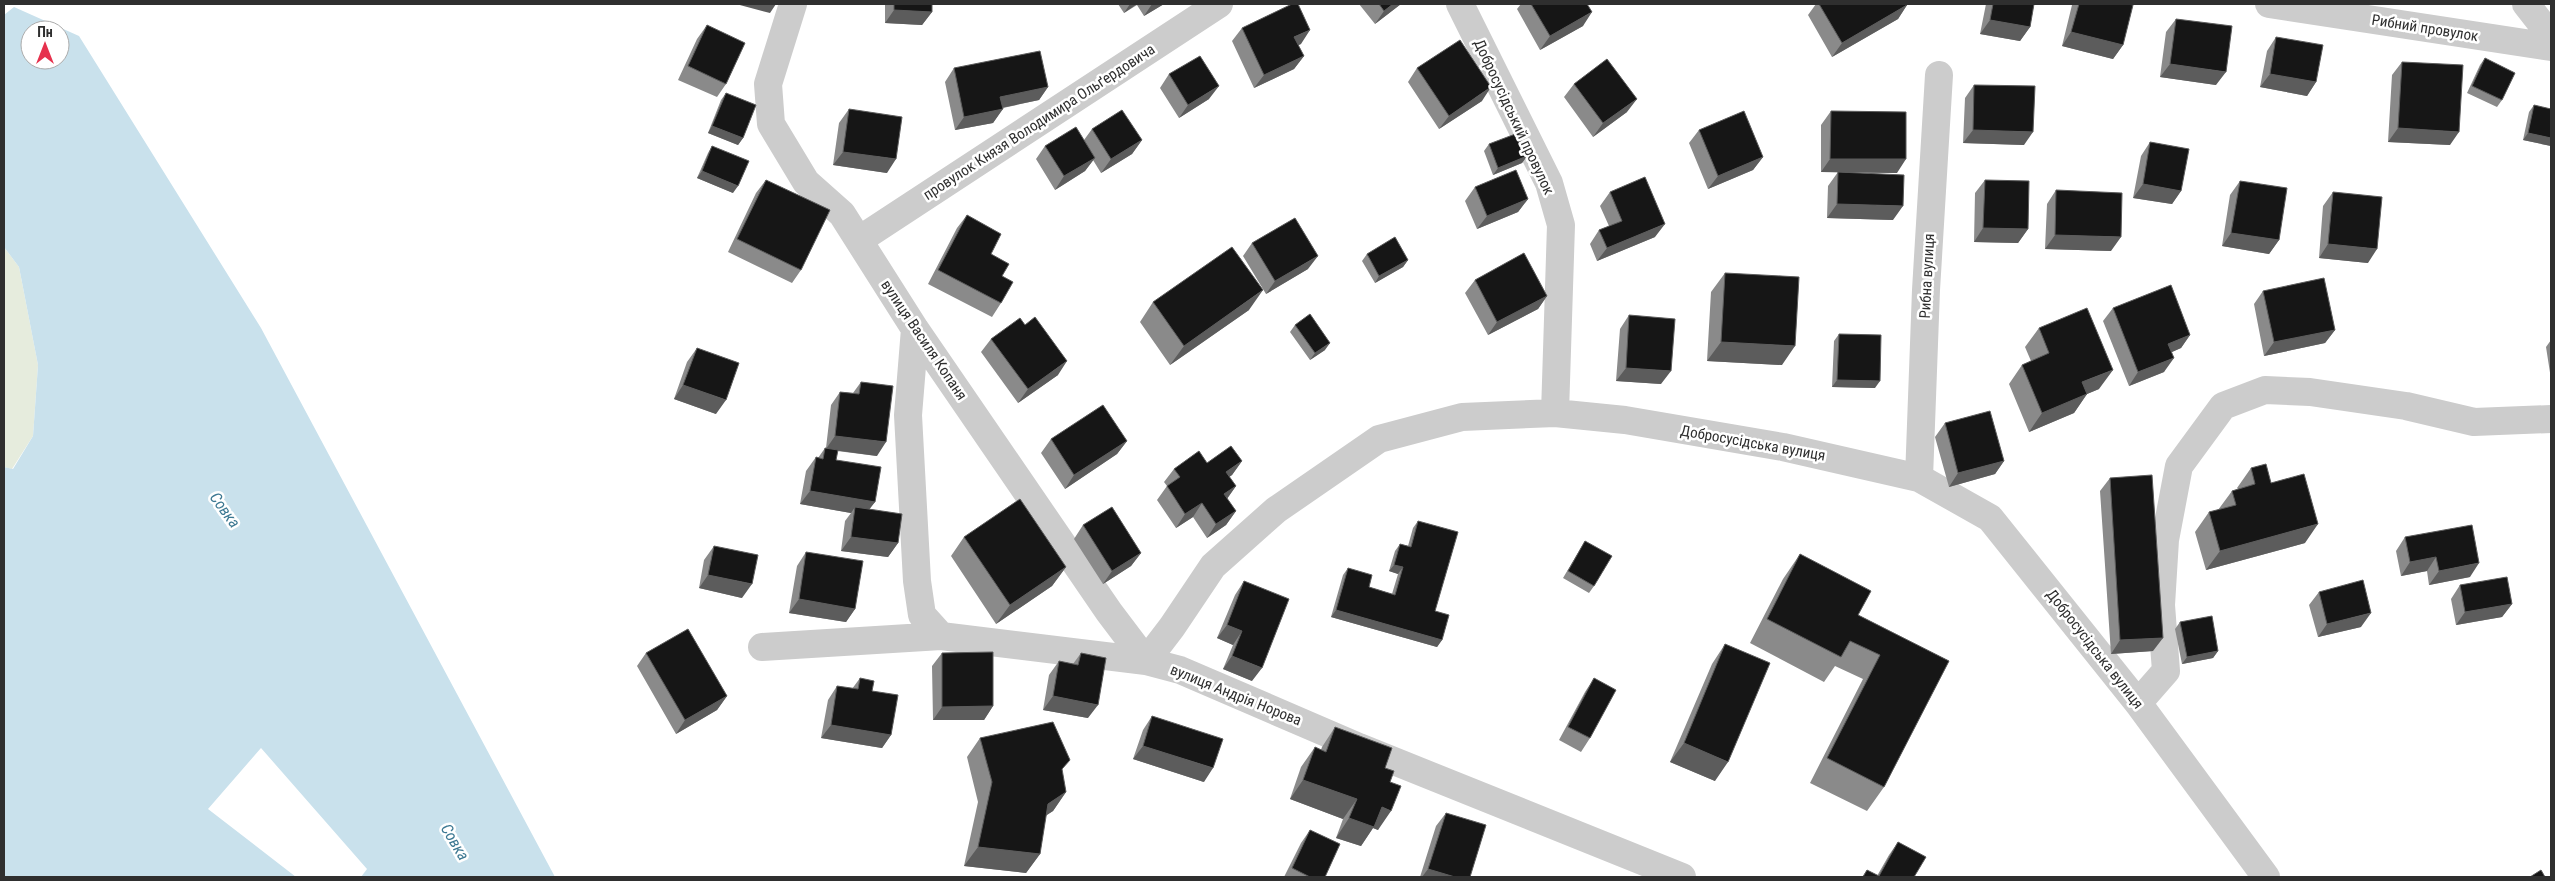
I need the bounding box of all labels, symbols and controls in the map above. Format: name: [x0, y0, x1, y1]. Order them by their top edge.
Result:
street label: Рибний провулок: [2370, 11, 2480, 45]
north arrow: [20, 20, 70, 70]
text: Пн: [37, 24, 53, 40]
street label: Добросусідський провулок: [1470, 36, 1558, 198]
street label: провулок Князя Володимира Ольґердовича: [920, 40, 1158, 204]
street label: Рибна вулиця: [1916, 233, 1938, 319]
street label: вулиця Василя Копаня: [877, 276, 971, 404]
street label: Добросусідська вулиця: [1679, 421, 1827, 465]
water label: Совка: [206, 489, 244, 531]
street label: Добросусідська вулиця: [2043, 586, 2147, 712]
street label: вулиця Андрія Норова: [1168, 660, 1304, 730]
water label: Совка: [437, 820, 473, 864]

